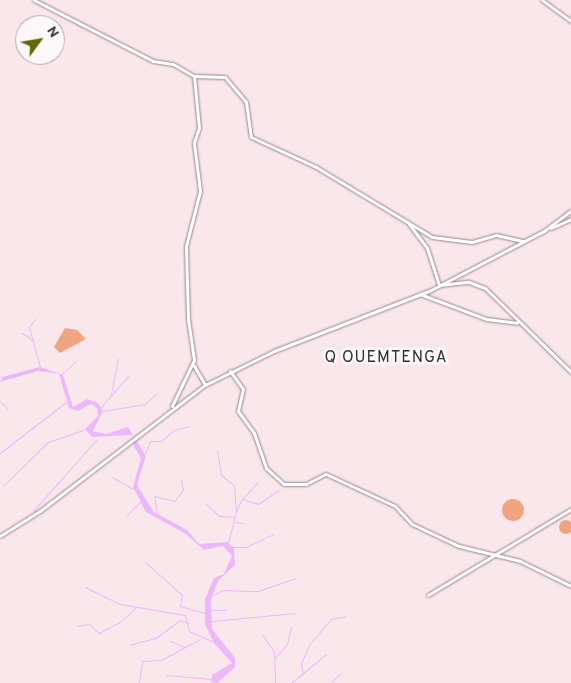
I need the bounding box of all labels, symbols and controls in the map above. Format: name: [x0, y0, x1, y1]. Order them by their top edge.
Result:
north arrow: [15, 15, 65, 65]
text: N: [42, 24, 62, 41]
district label: Q OUEMTENGA: [323, 348, 449, 368]

